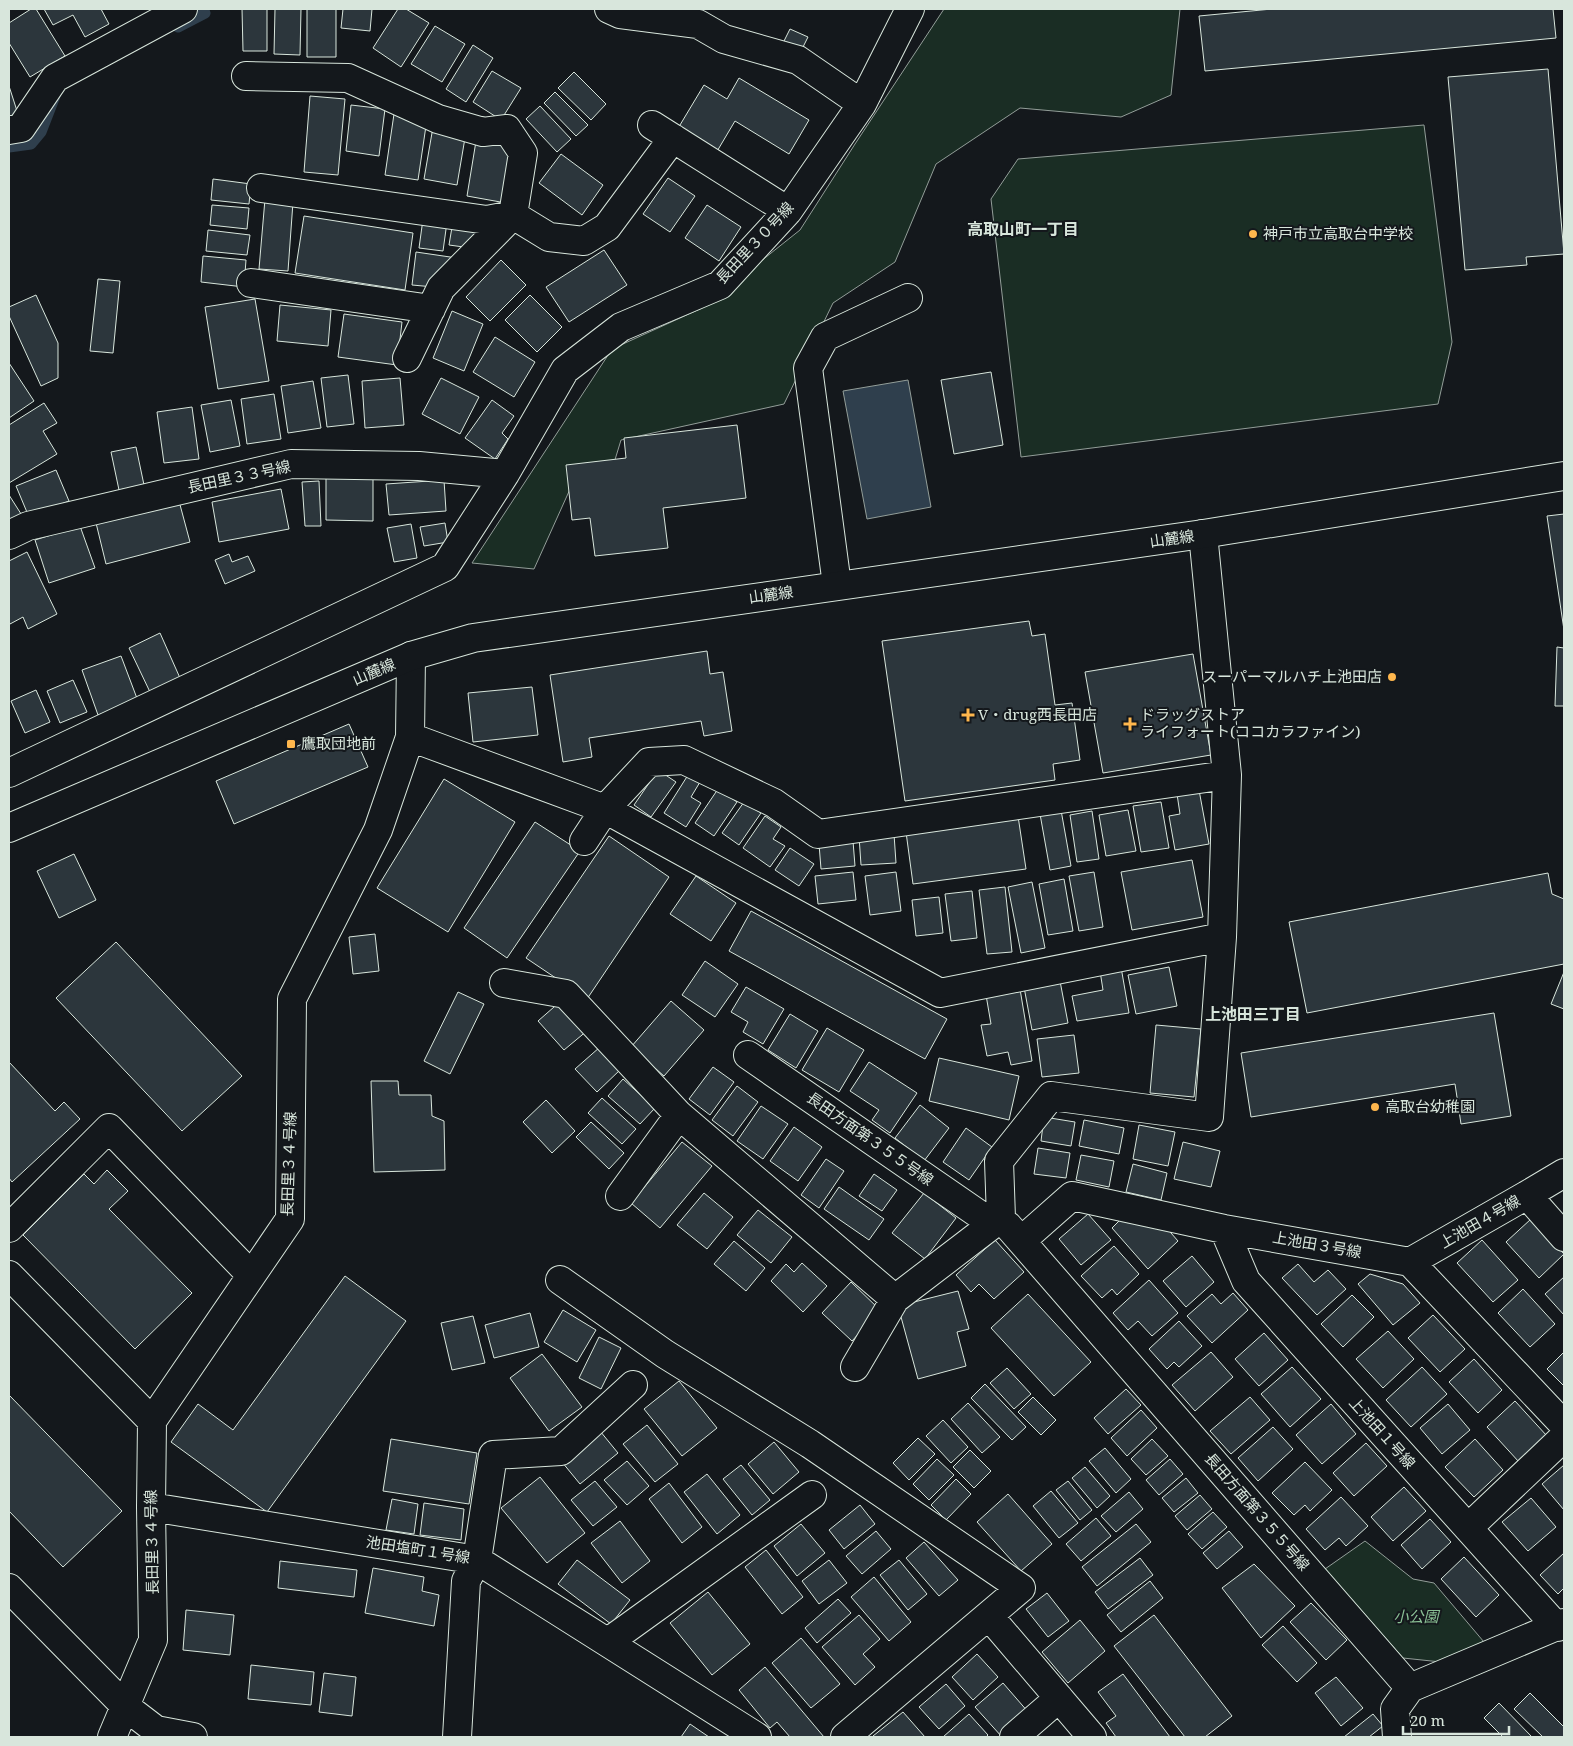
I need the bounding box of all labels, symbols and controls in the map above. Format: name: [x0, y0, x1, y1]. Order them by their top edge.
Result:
street label: 長田里３０号線: [711, 197, 797, 288]
district label: 高取山町一丁目: [967, 218, 1079, 240]
place label: 神戸市立高取台中学校: [1263, 223, 1413, 243]
marker: 神戸市立高取台中学校: [1247, 228, 1259, 240]
street label: 長田里３３号線: [185, 455, 292, 497]
street label: 山麓線: [1148, 525, 1196, 551]
street label: 山麓線: [747, 581, 795, 607]
street label: 山麓線: [349, 653, 398, 689]
place label: スーパーマルハチ上池田店: [1202, 666, 1382, 686]
marker: スーパーマルハチ上池田店: [1386, 671, 1398, 683]
place label: V・drug西長田店: [978, 704, 1097, 724]
place label: ドラッグストア ライフォート(ココカラファイン): [1140, 704, 1360, 741]
marker: V・drug西長田店: [962, 709, 974, 721]
marker: ドラッグストア ライフォート(ココカラファイン): [1124, 718, 1136, 730]
place label: 鷹取団地前: [301, 733, 376, 753]
marker: 鷹取団地前: [285, 738, 297, 750]
district label: 上池田三丁目: [1205, 1003, 1301, 1025]
street label: 長田方面第３５５号線: [803, 1087, 938, 1189]
place label: 高取台幼稚園: [1385, 1096, 1475, 1116]
marker: 高取台幼稚園: [1369, 1101, 1381, 1113]
street label: 長田里３４号線: [276, 1111, 300, 1217]
street label: 上池田４号線: [1436, 1190, 1523, 1252]
street label: 上池田３号線: [1271, 1226, 1363, 1262]
street label: 上池田１号線: [1345, 1392, 1420, 1472]
street label: 長田方面第３５５号線: [1201, 1448, 1315, 1575]
street label: 長田里３４号線: [140, 1489, 162, 1595]
street label: 池田塩町１号線: [365, 1531, 472, 1567]
park label: 小公園: [1393, 1606, 1440, 1626]
scale bar: [1403, 1704, 1509, 1736]
text: 20 m: [1410, 1710, 1445, 1730]

